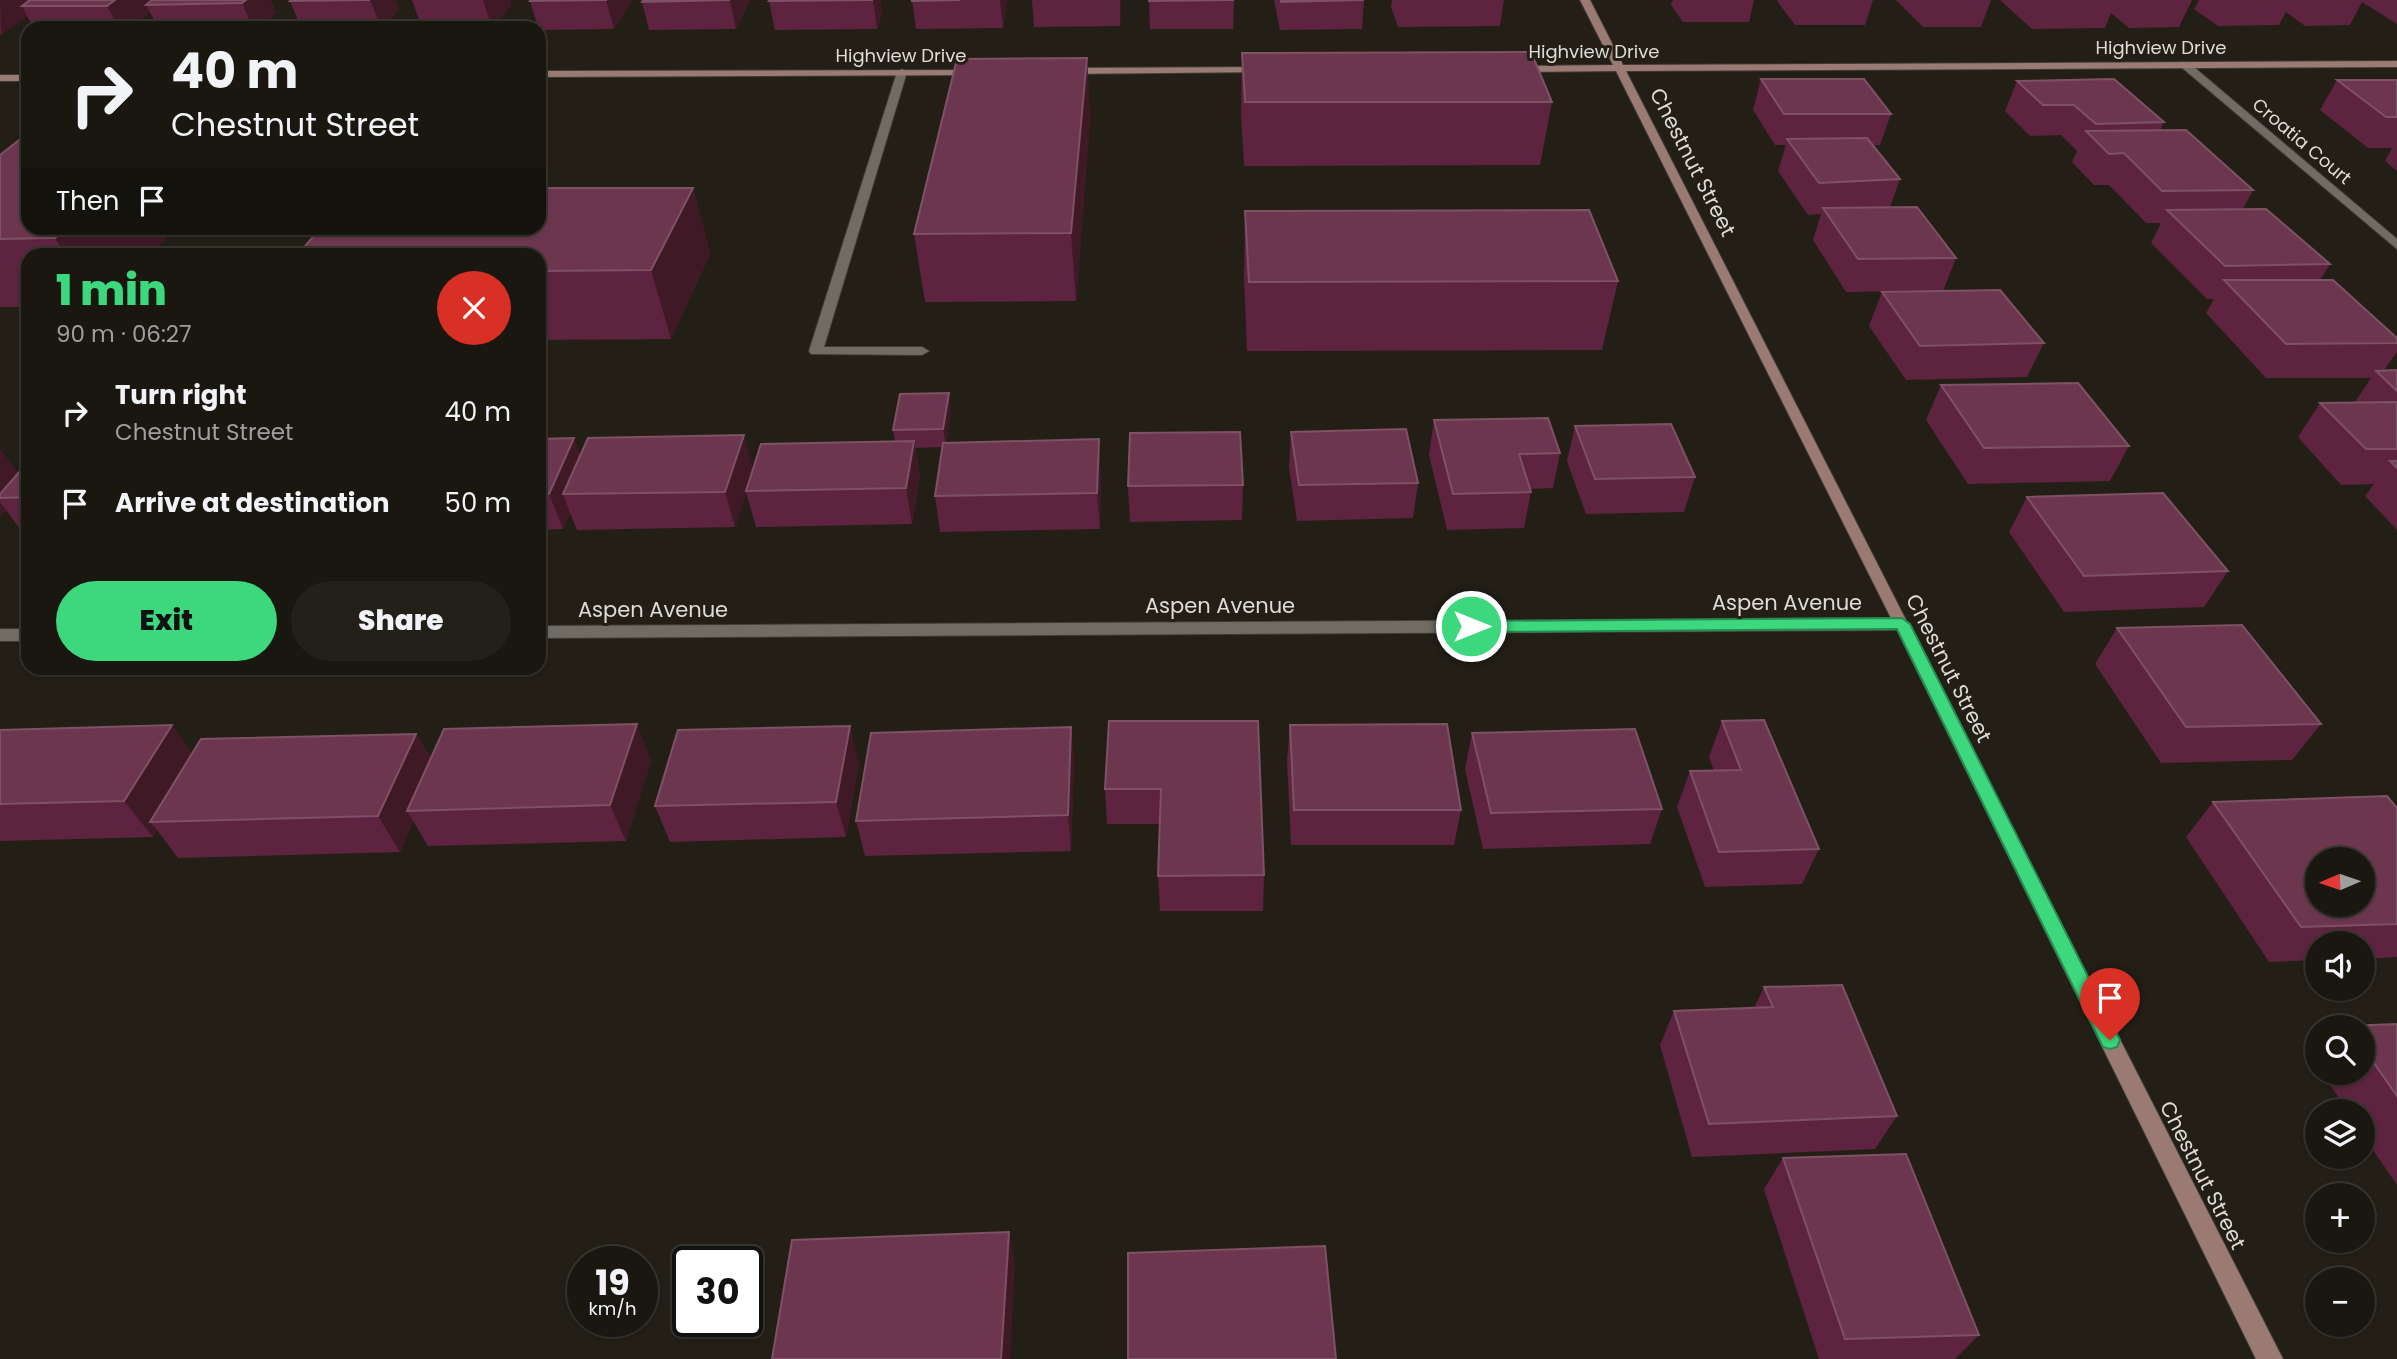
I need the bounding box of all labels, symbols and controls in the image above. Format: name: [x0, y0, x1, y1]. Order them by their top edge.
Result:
street label: Highview Drive: [2096, 35, 2226, 60]
text: 40 m: [171, 37, 298, 105]
street label: Highview Drive: [1529, 39, 1659, 64]
street label: Highview Drive: [836, 43, 966, 68]
icon: right: [56, 49, 147, 140]
street label: Chestnut Street: [1643, 83, 1743, 241]
street label: Croatia Court: [2247, 92, 2357, 190]
text: Chestnut Street: [171, 102, 419, 147]
icon: arrive: [133, 182, 171, 220]
text: Then: [56, 183, 119, 219]
text: 1 min: [56, 261, 167, 320]
button: close: [437, 271, 511, 345]
text: 90 m · 06:27: [56, 318, 192, 350]
text: Turn right: [115, 377, 247, 413]
icon: right: [56, 394, 94, 432]
text: 40 m: [445, 394, 511, 430]
text: Chestnut Street: [115, 416, 293, 448]
icon: arrive: [56, 485, 94, 523]
text: Arrive at destination: [115, 485, 390, 521]
text: 50 m: [445, 485, 511, 521]
button: Exit: [56, 581, 277, 661]
button: Share: [291, 581, 511, 661]
street label: Aspen Avenue: [1712, 588, 1862, 617]
position arrow: [1434, 589, 1508, 663]
street label: Chestnut Street: [1899, 589, 1999, 747]
street label: Aspen Avenue: [1145, 591, 1295, 620]
street label: Aspen Avenue: [578, 595, 728, 624]
north arrow: [2305, 847, 2375, 917]
map controls: [2305, 847, 2375, 1337]
button: sound: [2305, 931, 2375, 1001]
pin: [2080, 968, 2140, 1040]
icon: arrive: [2091, 979, 2129, 1017]
button: search: [2305, 1015, 2375, 1085]
street label: Chestnut Street: [2153, 1096, 2253, 1254]
button: layers: [2305, 1099, 2375, 1169]
button: +: [2305, 1183, 2375, 1253]
speed limit sign: 30: [672, 1246, 763, 1337]
text: 19: [595, 1258, 630, 1307]
button: −: [2305, 1267, 2375, 1337]
text: km/h: [589, 1296, 636, 1321]

